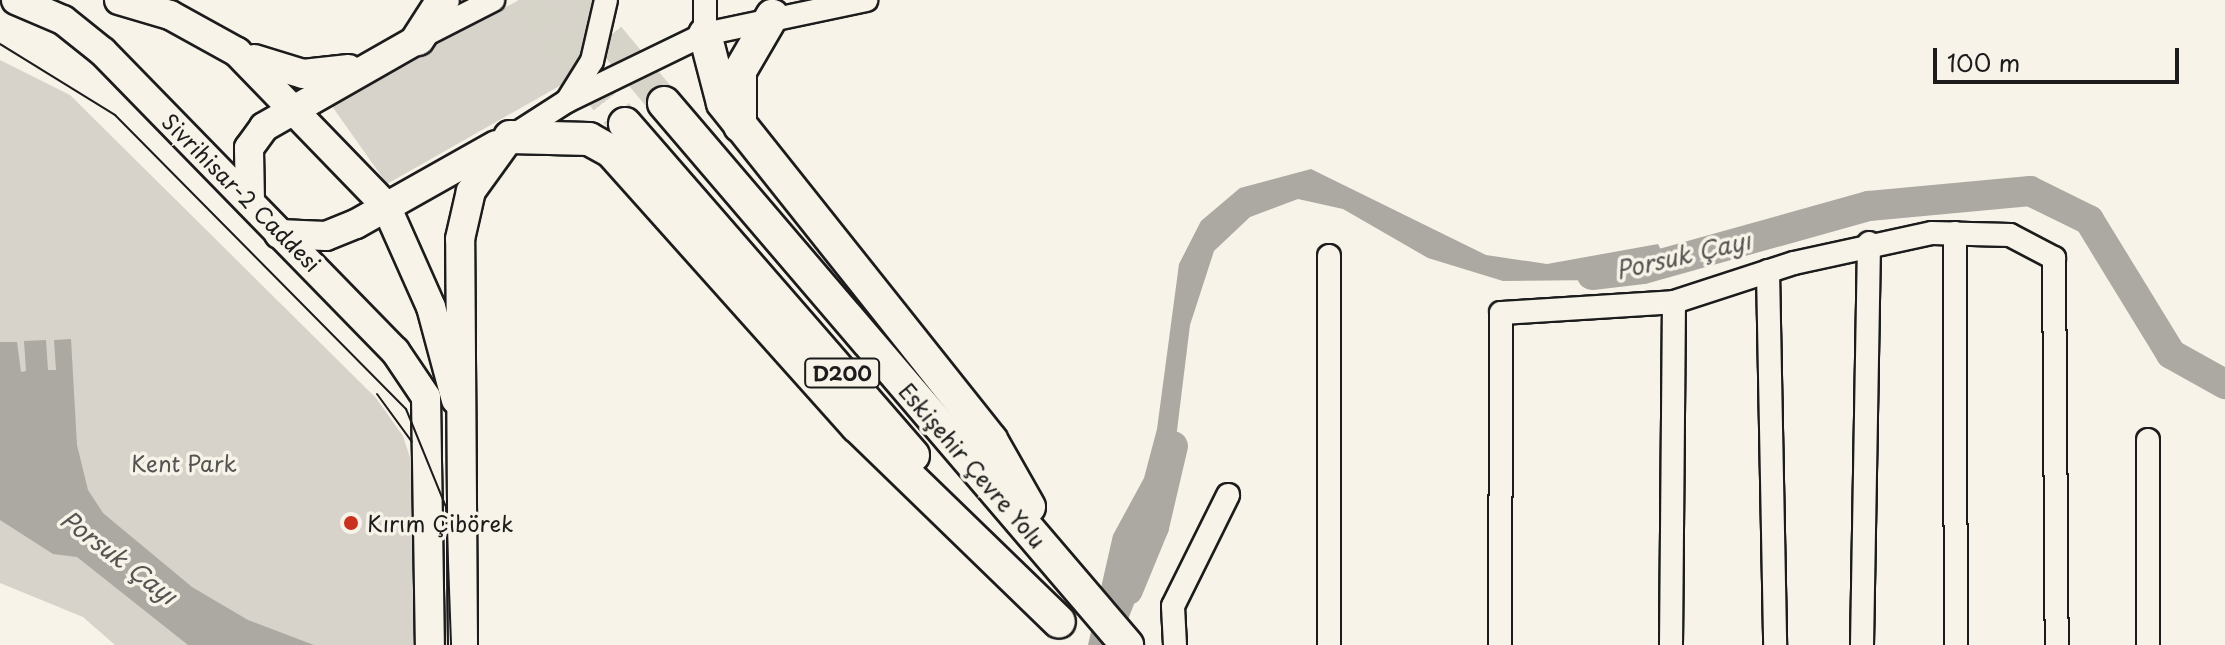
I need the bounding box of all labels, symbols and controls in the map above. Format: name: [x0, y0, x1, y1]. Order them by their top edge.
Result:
scale bar: [1937, 32, 2183, 82]
text: 100 m: [1947, 44, 2020, 80]
street label: Sivrihisar-2 Caddesi: [157, 107, 327, 277]
water label: Porsuk Çayı: [1613, 225, 1753, 285]
road number: D200: [804, 357, 880, 389]
street label: Eskişehir Çevre Yolu: [895, 378, 1051, 552]
park label: Kent Park: [131, 450, 237, 476]
water label: Porsuk Çayı: [55, 504, 183, 610]
place label: Kırım Çibörek: [367, 510, 514, 536]
marker: Kırım Çibörek: [342, 514, 360, 532]

